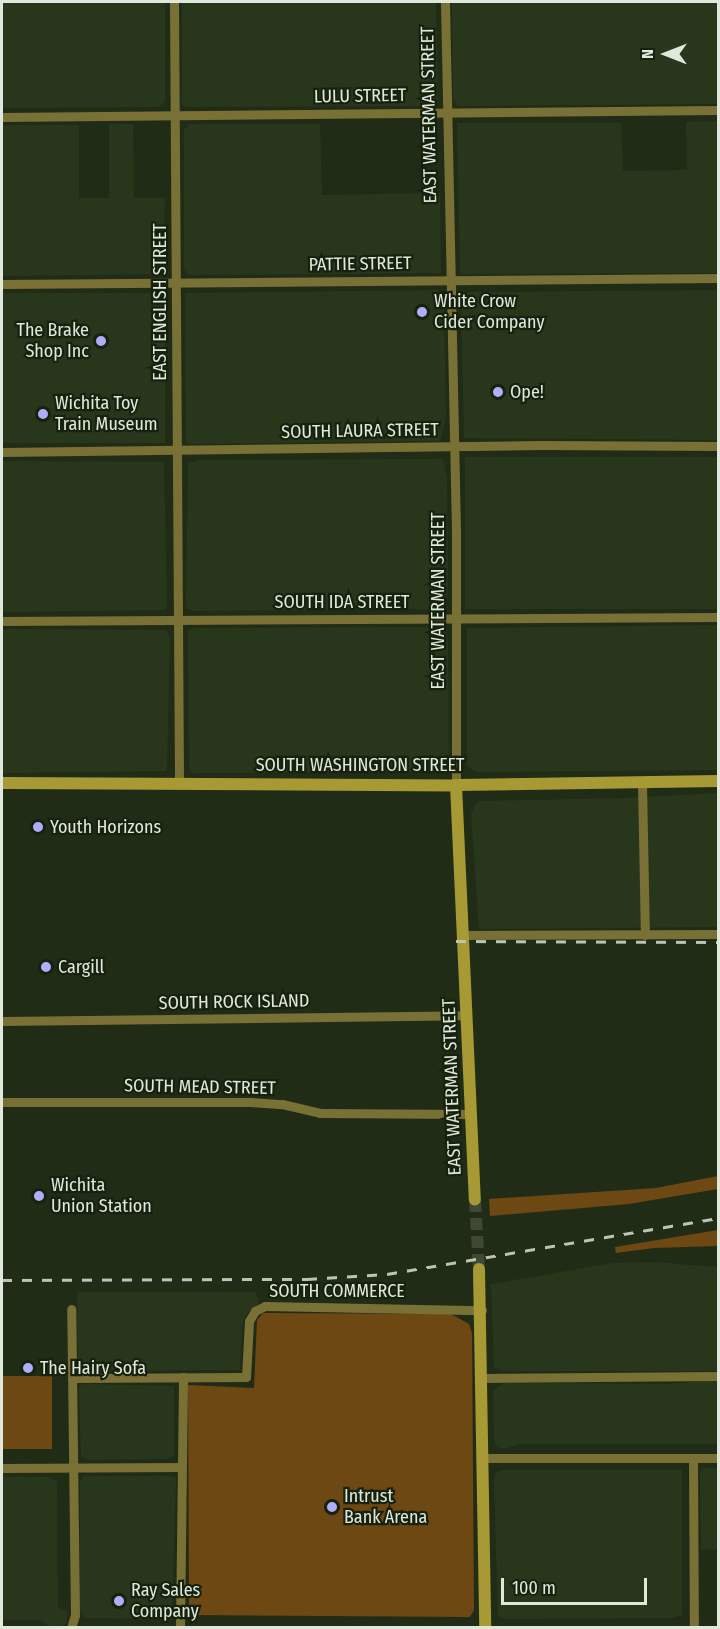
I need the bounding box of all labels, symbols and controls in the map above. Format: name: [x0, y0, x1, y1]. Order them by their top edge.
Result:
north arrow: [636, 24, 696, 84]
street label: EAST WATERMAN STREET: [417, 26, 441, 204]
text: N: [638, 49, 657, 59]
street label: LULU STREET: [314, 84, 406, 108]
street label: EAST ENGLISH STREET: [149, 223, 171, 381]
street label: PATTIE STREET: [308, 252, 412, 276]
place label: White Crow Cider Company: [434, 291, 544, 334]
marker: White Crow Cider Company: [415, 305, 429, 319]
place label: The Brake Shop Inc: [17, 320, 89, 362]
marker: The Brake Shop Inc: [94, 334, 108, 348]
place label: Ope!: [510, 381, 544, 403]
marker: Ope!: [491, 385, 505, 399]
place label: Wichita Toy Train Museum: [55, 393, 158, 436]
marker: Wichita Toy Train Museum: [36, 407, 50, 421]
street label: SOUTH LAURA STREET: [281, 419, 439, 443]
street label: EAST WATERMAN STREET: [427, 513, 449, 689]
street label: SOUTH IDA STREET: [275, 591, 409, 613]
street label: SOUTH WASHINGTON STREET: [256, 754, 464, 776]
place label: Youth Horizons: [50, 816, 161, 838]
marker: Youth Horizons: [31, 820, 45, 834]
place label: Cargill: [58, 956, 104, 978]
marker: Cargill: [39, 960, 53, 974]
street label: SOUTH ROCK ISLAND: [159, 990, 309, 1014]
street label: EAST WATERMAN STREET: [438, 998, 466, 1176]
street label: SOUTH MEAD STREET: [124, 1075, 276, 1099]
place label: Wichita Union Station: [51, 1175, 152, 1218]
marker: Wichita Union Station: [32, 1189, 46, 1203]
street label: SOUTH COMMERCE: [269, 1280, 405, 1302]
place label: The Hairy Sofa: [40, 1357, 146, 1379]
marker: The Hairy Sofa: [21, 1361, 35, 1375]
place label: Intrust Bank Arena: [344, 1486, 427, 1528]
marker: Intrust Bank Arena: [325, 1500, 339, 1514]
scale bar: [504, 1566, 650, 1604]
text: 100 m: [512, 1577, 556, 1599]
place label: Ray Sales Company: [131, 1580, 200, 1622]
marker: Ray Sales Company: [112, 1594, 126, 1608]

